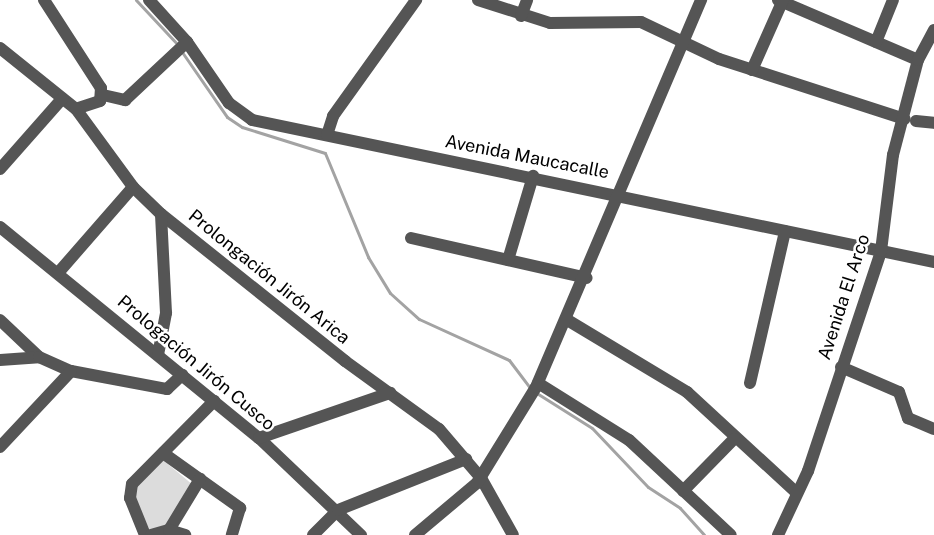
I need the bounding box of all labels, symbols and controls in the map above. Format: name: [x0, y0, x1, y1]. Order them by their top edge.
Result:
street label: Avenida Maucacalle: [443, 131, 611, 183]
street label: Prolongación Jirón Arica: [184, 205, 354, 349]
street label: Avenida El Arco: [813, 231, 875, 363]
street label: Prologación Jirón Cusco: [113, 291, 279, 435]

